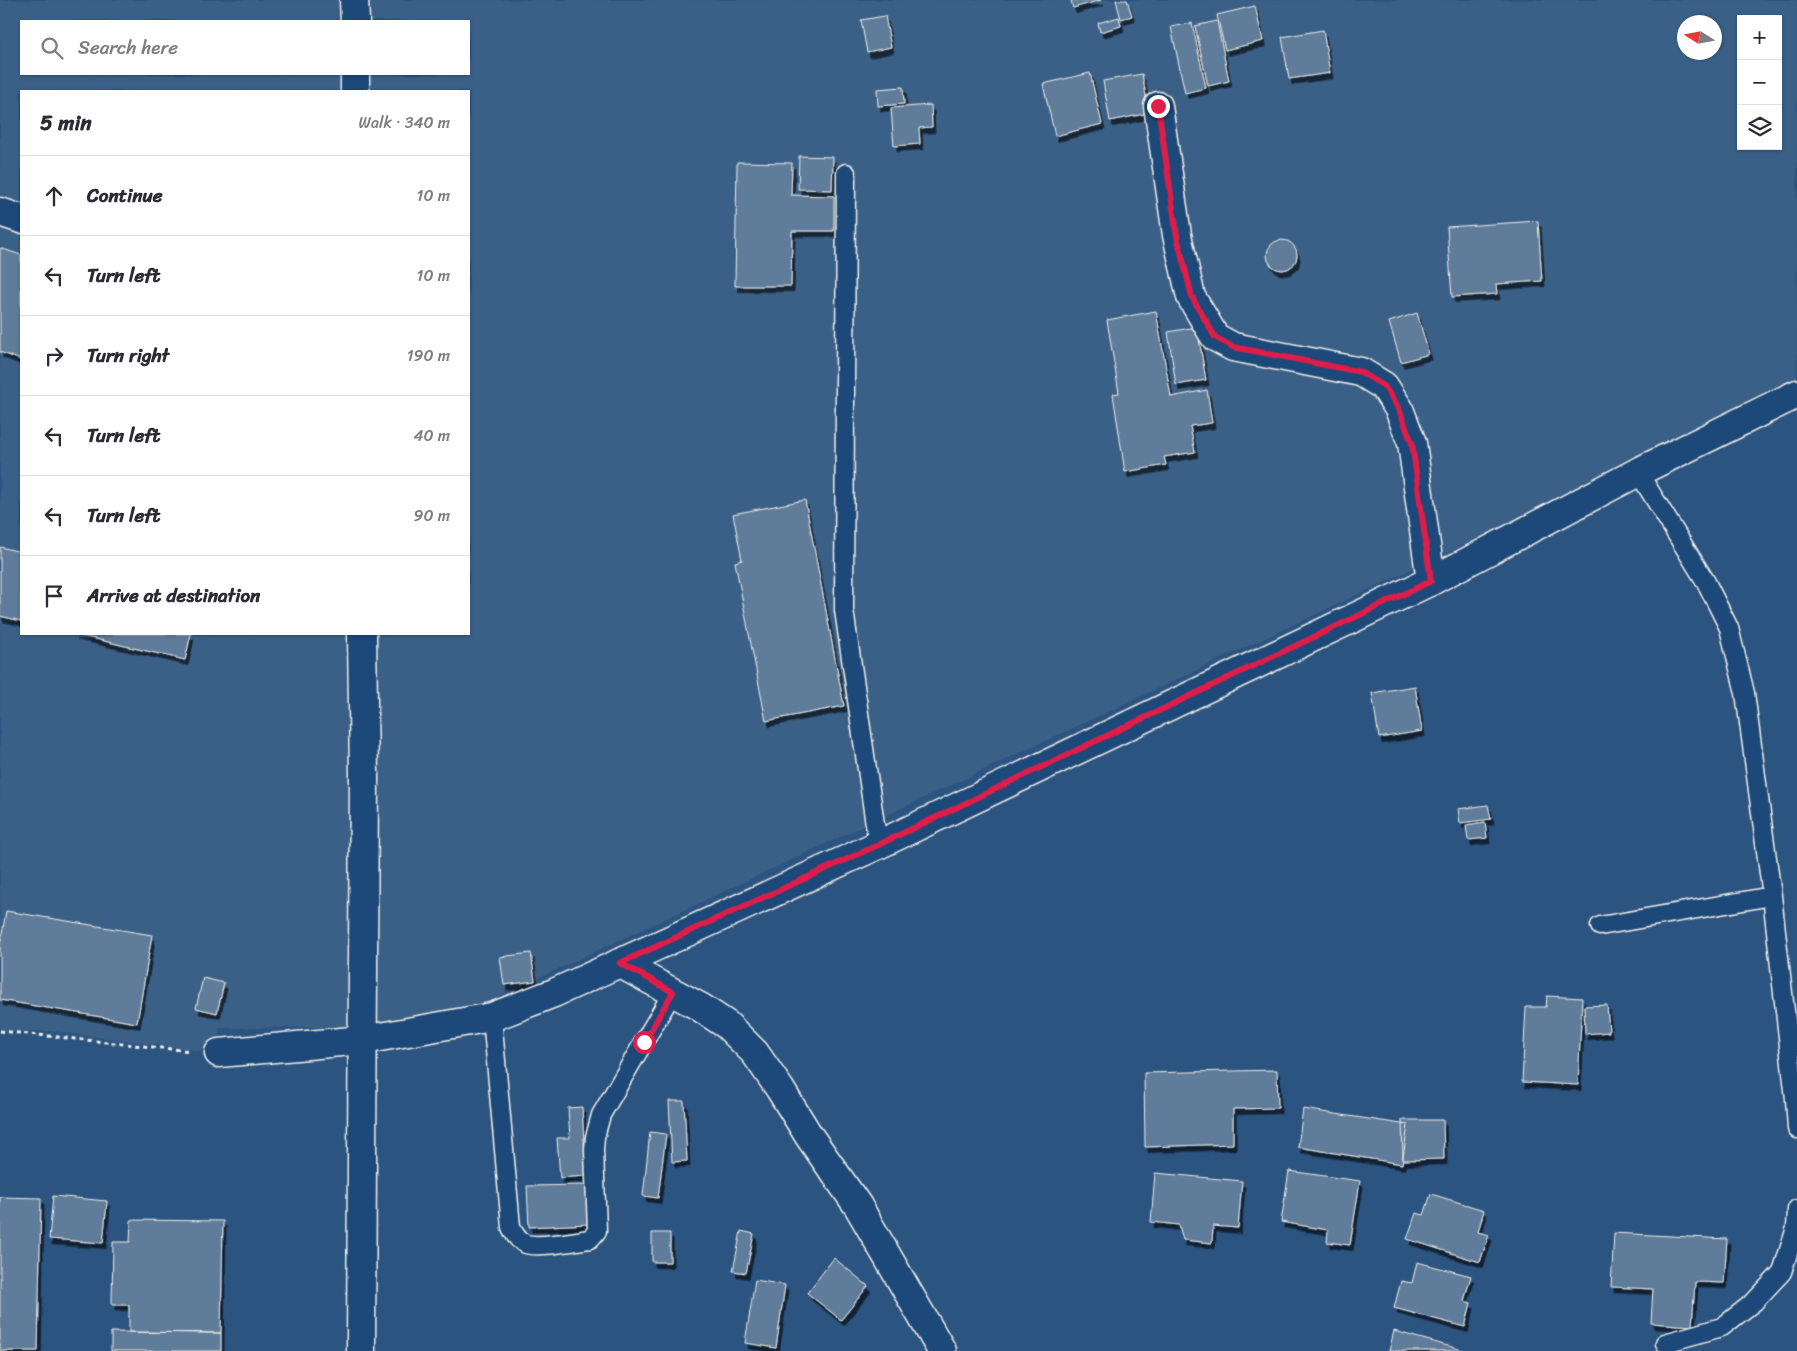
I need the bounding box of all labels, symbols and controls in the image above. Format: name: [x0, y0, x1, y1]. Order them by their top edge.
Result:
north arrow: [1677, 15, 1722, 60]
map controls: [1737, 15, 1782, 150]
button: +: [1737, 15, 1782, 60]
search box: [20, 20, 470, 75]
text: Search here: [78, 31, 178, 64]
icon: search: [38, 34, 66, 62]
button: −: [1737, 60, 1782, 105]
route end: [1147, 95, 1170, 118]
text: 5 min: [40, 104, 92, 142]
button: layers: [1737, 105, 1782, 150]
text: Walk · 340 m: [359, 108, 450, 137]
text: Continue: [87, 179, 163, 212]
text: 10 m: [417, 181, 450, 210]
icon: ahead: [40, 182, 68, 210]
text: Turn left: [87, 259, 160, 292]
text: 10 m: [417, 261, 450, 290]
icon: left: [40, 262, 68, 290]
text: Turn right: [87, 339, 169, 372]
text: 190 m: [407, 341, 450, 370]
icon: right: [40, 342, 68, 370]
text: Turn left: [87, 419, 160, 452]
text: 40 m: [413, 421, 450, 450]
icon: left: [40, 422, 68, 450]
text: Turn left: [87, 499, 160, 532]
text: 90 m: [414, 501, 450, 530]
icon: left: [40, 502, 68, 530]
text: Arrive at destination: [87, 579, 260, 612]
icon: arrive: [40, 582, 68, 610]
route start: [633, 1031, 656, 1054]

